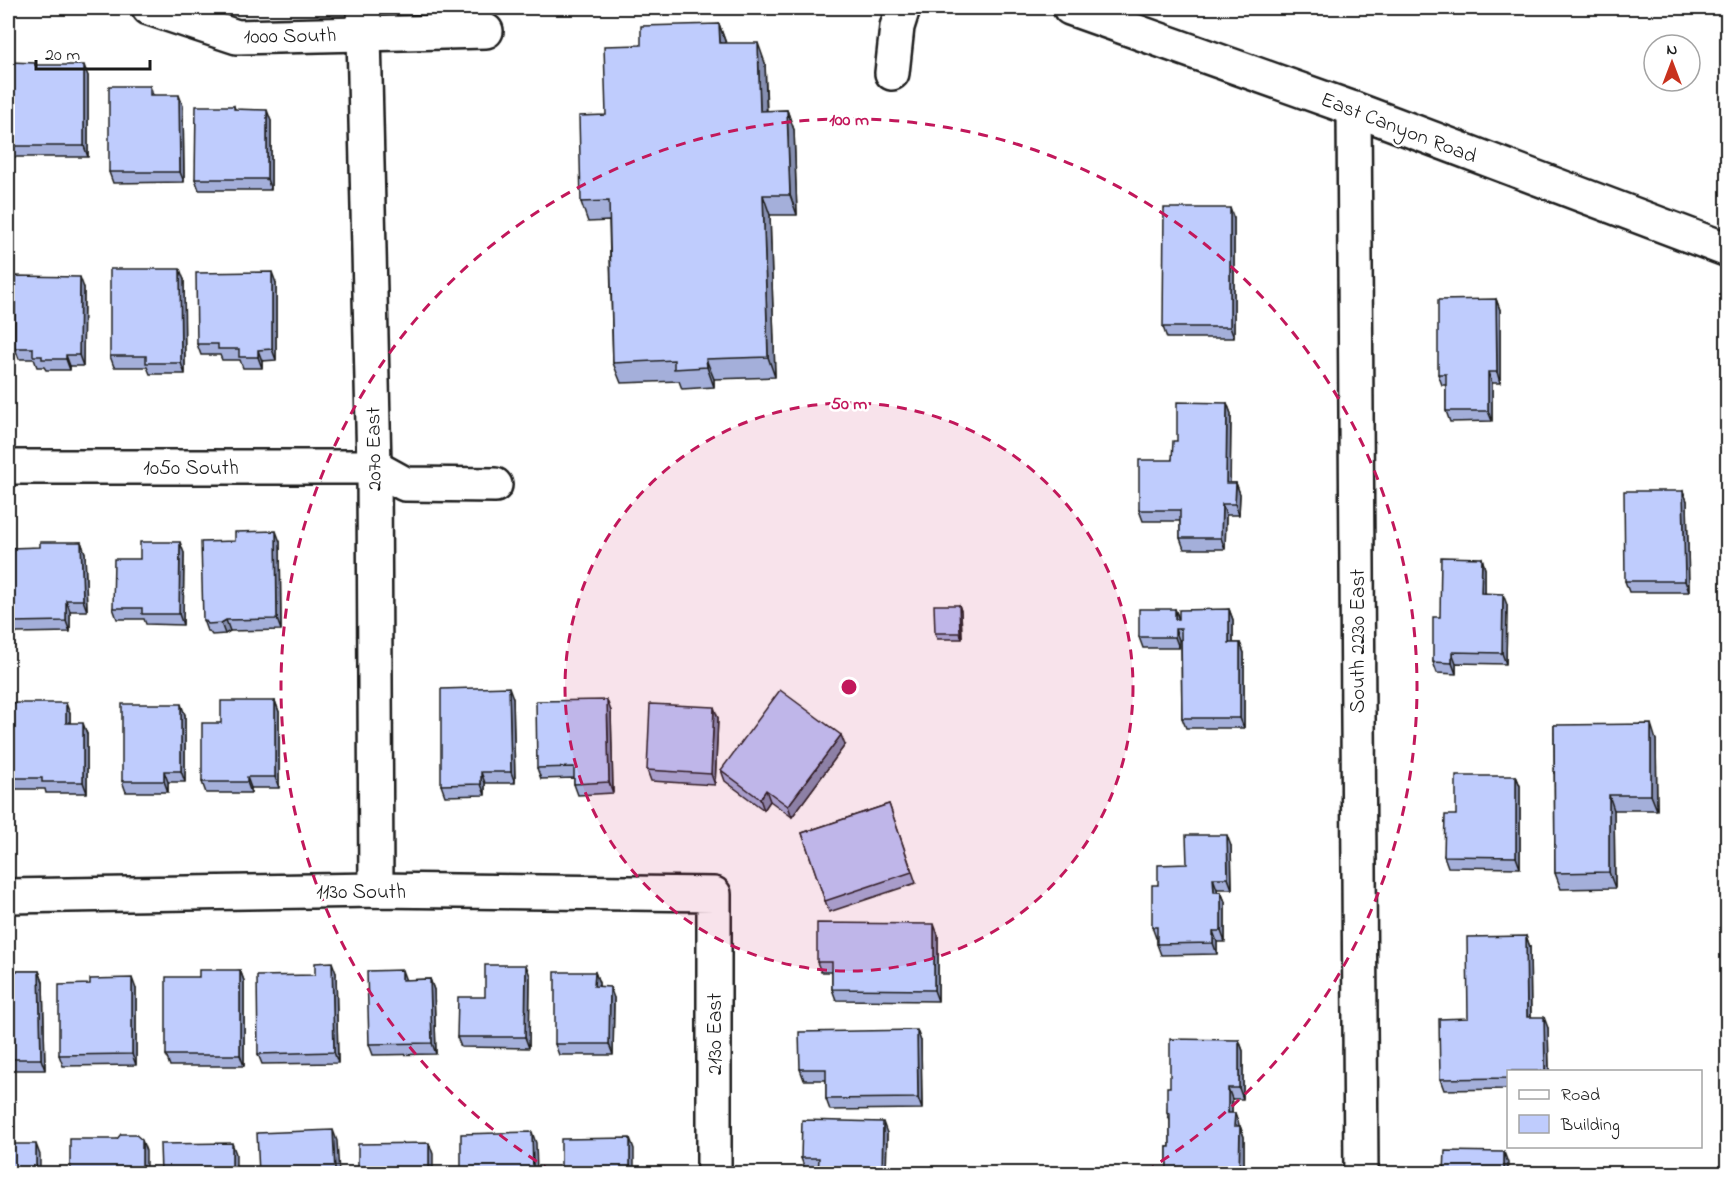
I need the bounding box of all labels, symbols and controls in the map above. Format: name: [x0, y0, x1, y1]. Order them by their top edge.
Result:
street label: 1000 South: [244, 21, 337, 53]
scale bar: [36, 33, 150, 71]
north arrow: [1642, 33, 1702, 93]
text: N: [1667, 38, 1678, 62]
text: 20 m: [45, 43, 80, 69]
street label: East Canyon Road: [1315, 85, 1481, 174]
text: 100 m: [829, 108, 869, 134]
text: 50 m: [831, 392, 867, 418]
street label: 2070 East: [359, 407, 391, 491]
street label: 1050 South: [143, 454, 239, 484]
street label: South 2230 East: [1344, 569, 1374, 713]
centre of rings: [839, 677, 859, 697]
street label: 1130 South: [316, 878, 406, 908]
street label: 2130 East: [701, 993, 731, 1075]
legend: [1507, 1070, 1702, 1148]
text: Road: [1561, 1083, 1600, 1109]
text: Building: [1560, 1113, 1620, 1140]

